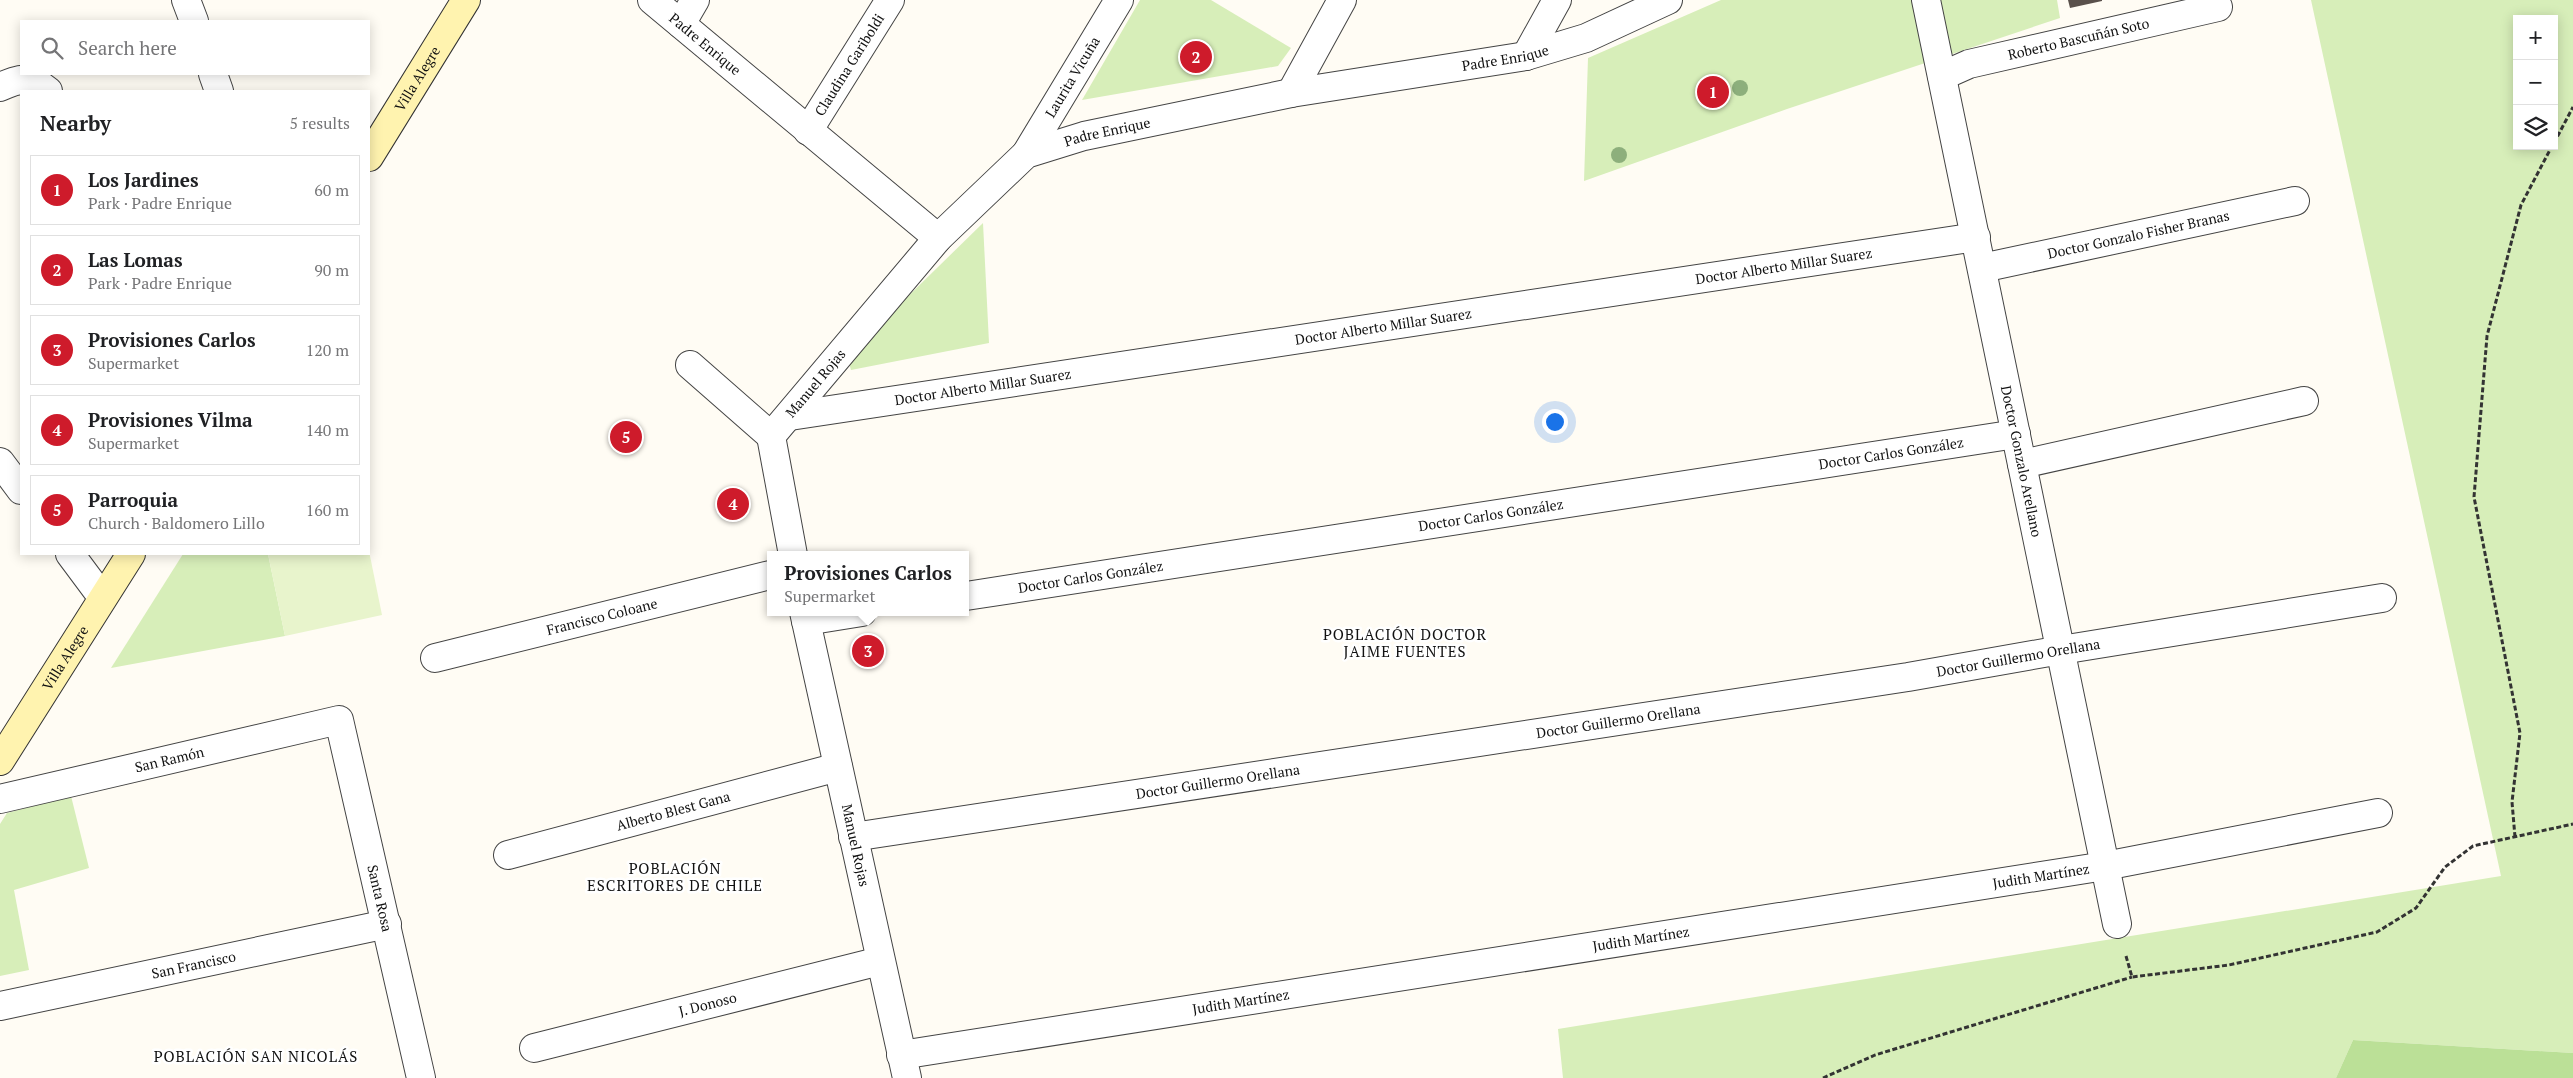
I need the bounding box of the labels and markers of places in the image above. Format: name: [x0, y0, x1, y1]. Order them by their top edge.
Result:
pin: 2: [1180, 38, 1212, 76]
pin: 1: [1697, 73, 1729, 111]
pin: 5: [610, 418, 642, 456]
pin: 4: [717, 485, 749, 523]
pin: 3: [852, 632, 884, 670]

